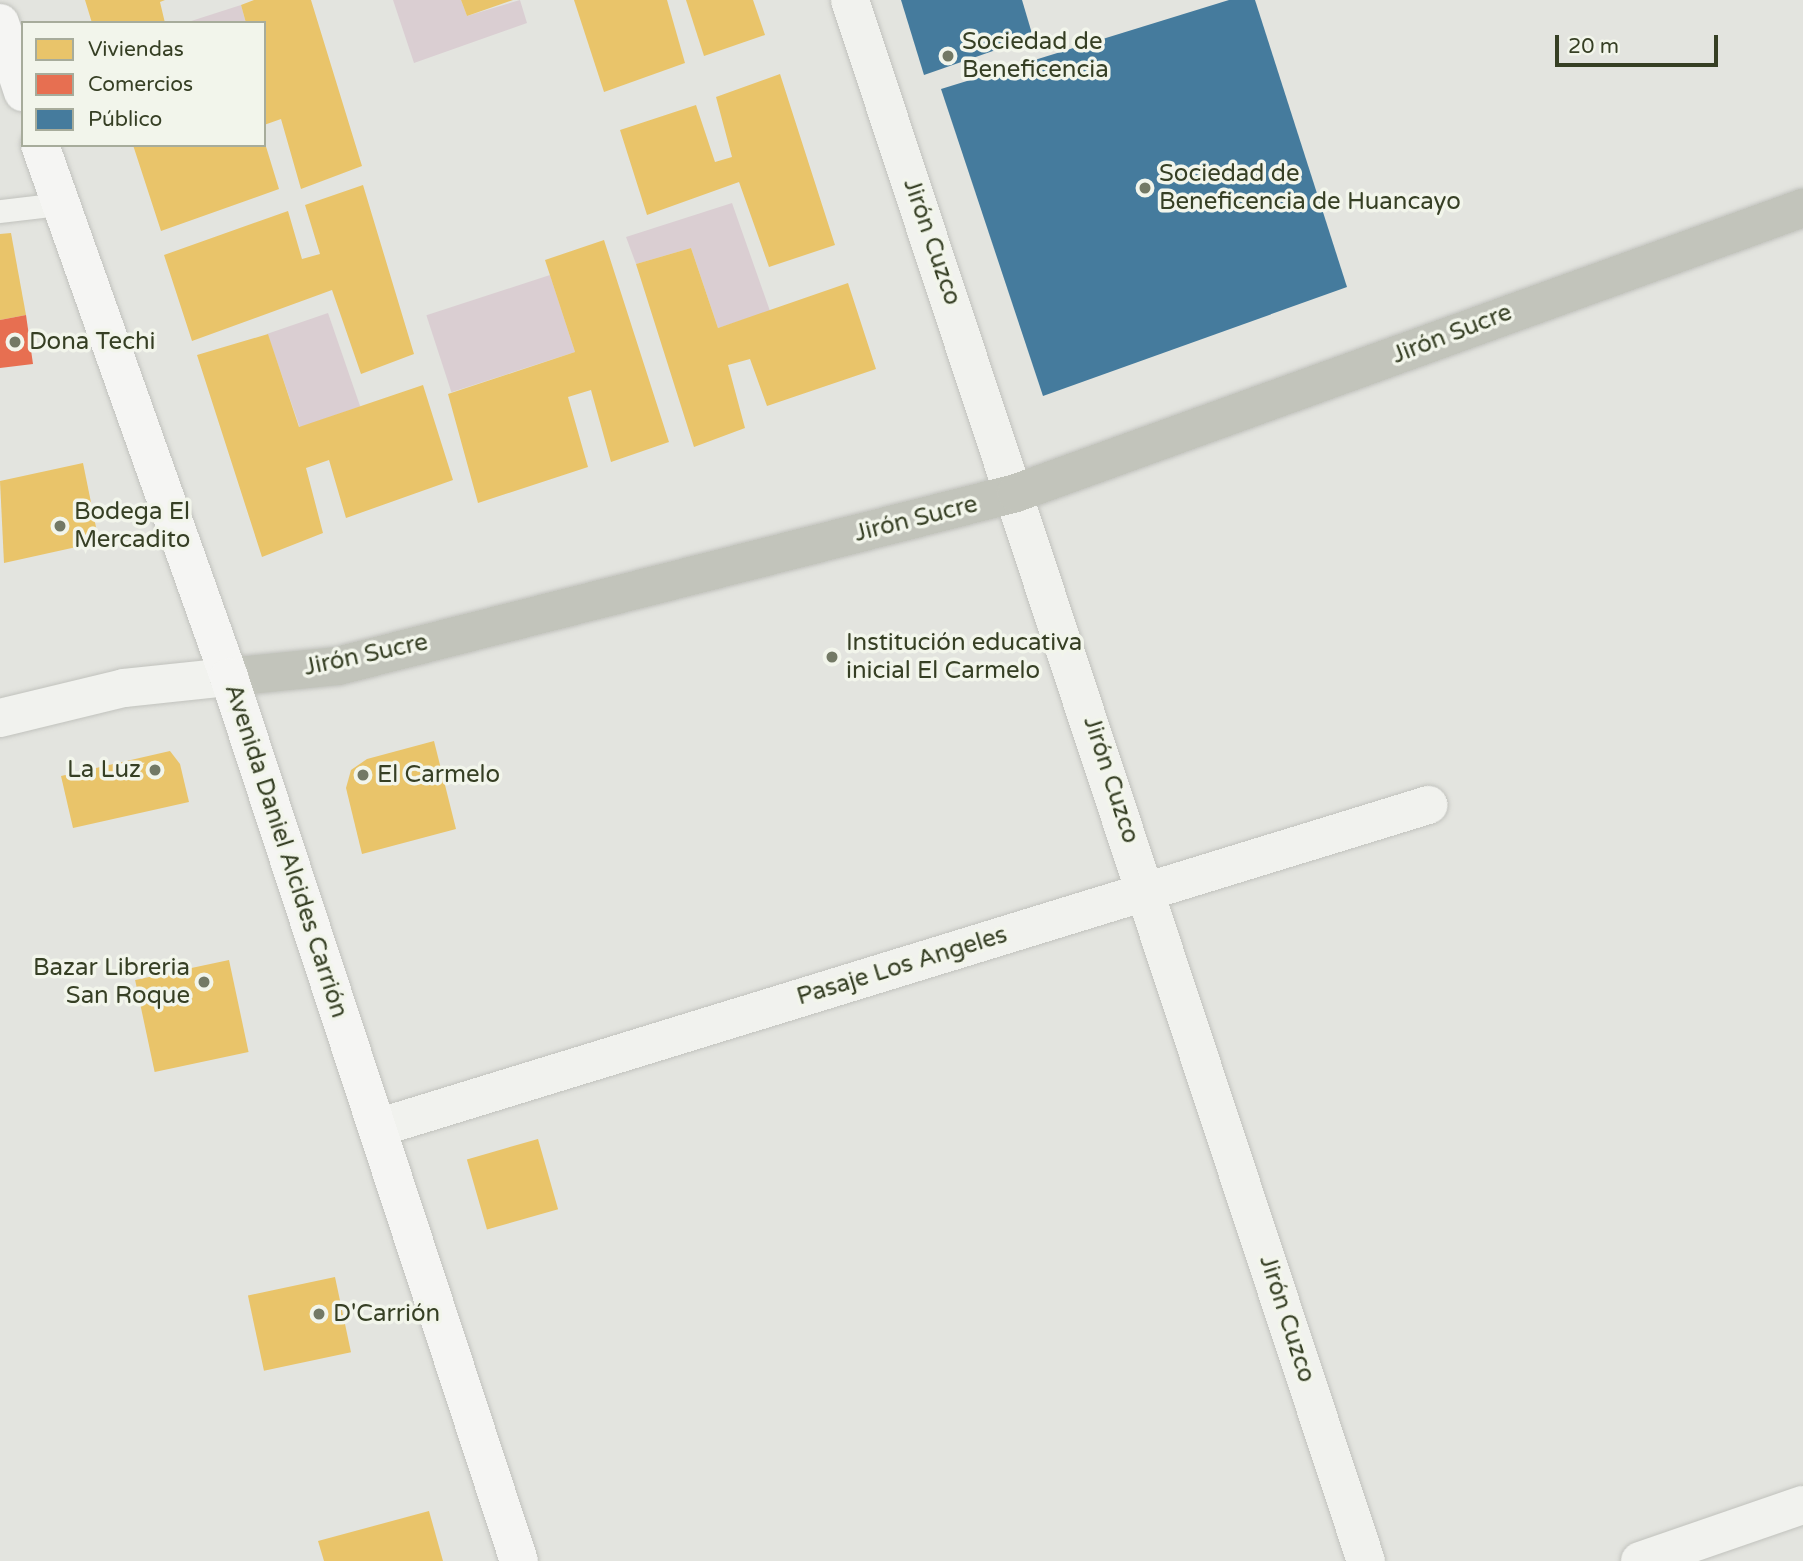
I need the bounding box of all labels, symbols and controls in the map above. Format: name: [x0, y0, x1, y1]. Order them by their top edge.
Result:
legend: [21, 21, 266, 147]
scale bar: [1558, 21, 1721, 65]
place label: Sociedad de Beneficencia: [962, 28, 1109, 84]
text: 20 m: [1568, 34, 1619, 59]
text: Viviendas: [88, 37, 184, 62]
marker: Sociedad de Beneficencia: [940, 48, 956, 64]
text: Comercios: [88, 72, 193, 97]
text: Público: [88, 107, 162, 132]
place label: Sociedad de Beneficencia de Huancayo: [1159, 160, 1461, 216]
street label: Jirón Cuzco: [897, 175, 967, 309]
marker: Sociedad de Beneficencia de Huancayo: [1137, 180, 1153, 196]
street label: Jirón Sucre: [1388, 298, 1516, 370]
place label: Dona Techi: [29, 328, 156, 356]
marker: Dona Techi: [7, 334, 23, 350]
street label: Jirón Sucre: [851, 490, 981, 548]
place label: Bodega El Mercadito: [74, 498, 190, 554]
marker: Bodega El Mercadito: [52, 518, 68, 534]
street label: Jirón Sucre: [301, 628, 431, 682]
place label: Institución educativa inicial El Carmelo: [846, 629, 1082, 685]
marker: Institución educativa inicial El Carmelo: [824, 649, 840, 665]
street label: Avenida Daniel Alcides Carrión: [218, 681, 354, 1021]
street label: Jirón Cuzco: [1077, 713, 1145, 847]
place label: La Luz: [67, 756, 141, 784]
place label: El Carmelo: [377, 761, 500, 789]
marker: La Luz: [147, 762, 163, 778]
marker: El Carmelo: [355, 767, 371, 783]
street label: Pasaje Los Angeles: [793, 920, 1011, 1012]
place label: Bazar Libreria San Roque: [33, 954, 190, 1010]
marker: Bazar Libreria San Roque: [196, 974, 212, 990]
street label: Jirón Cuzco: [1253, 1252, 1321, 1386]
place label: D'Carrión: [333, 1300, 440, 1328]
marker: D'Carrión: [311, 1306, 327, 1322]

